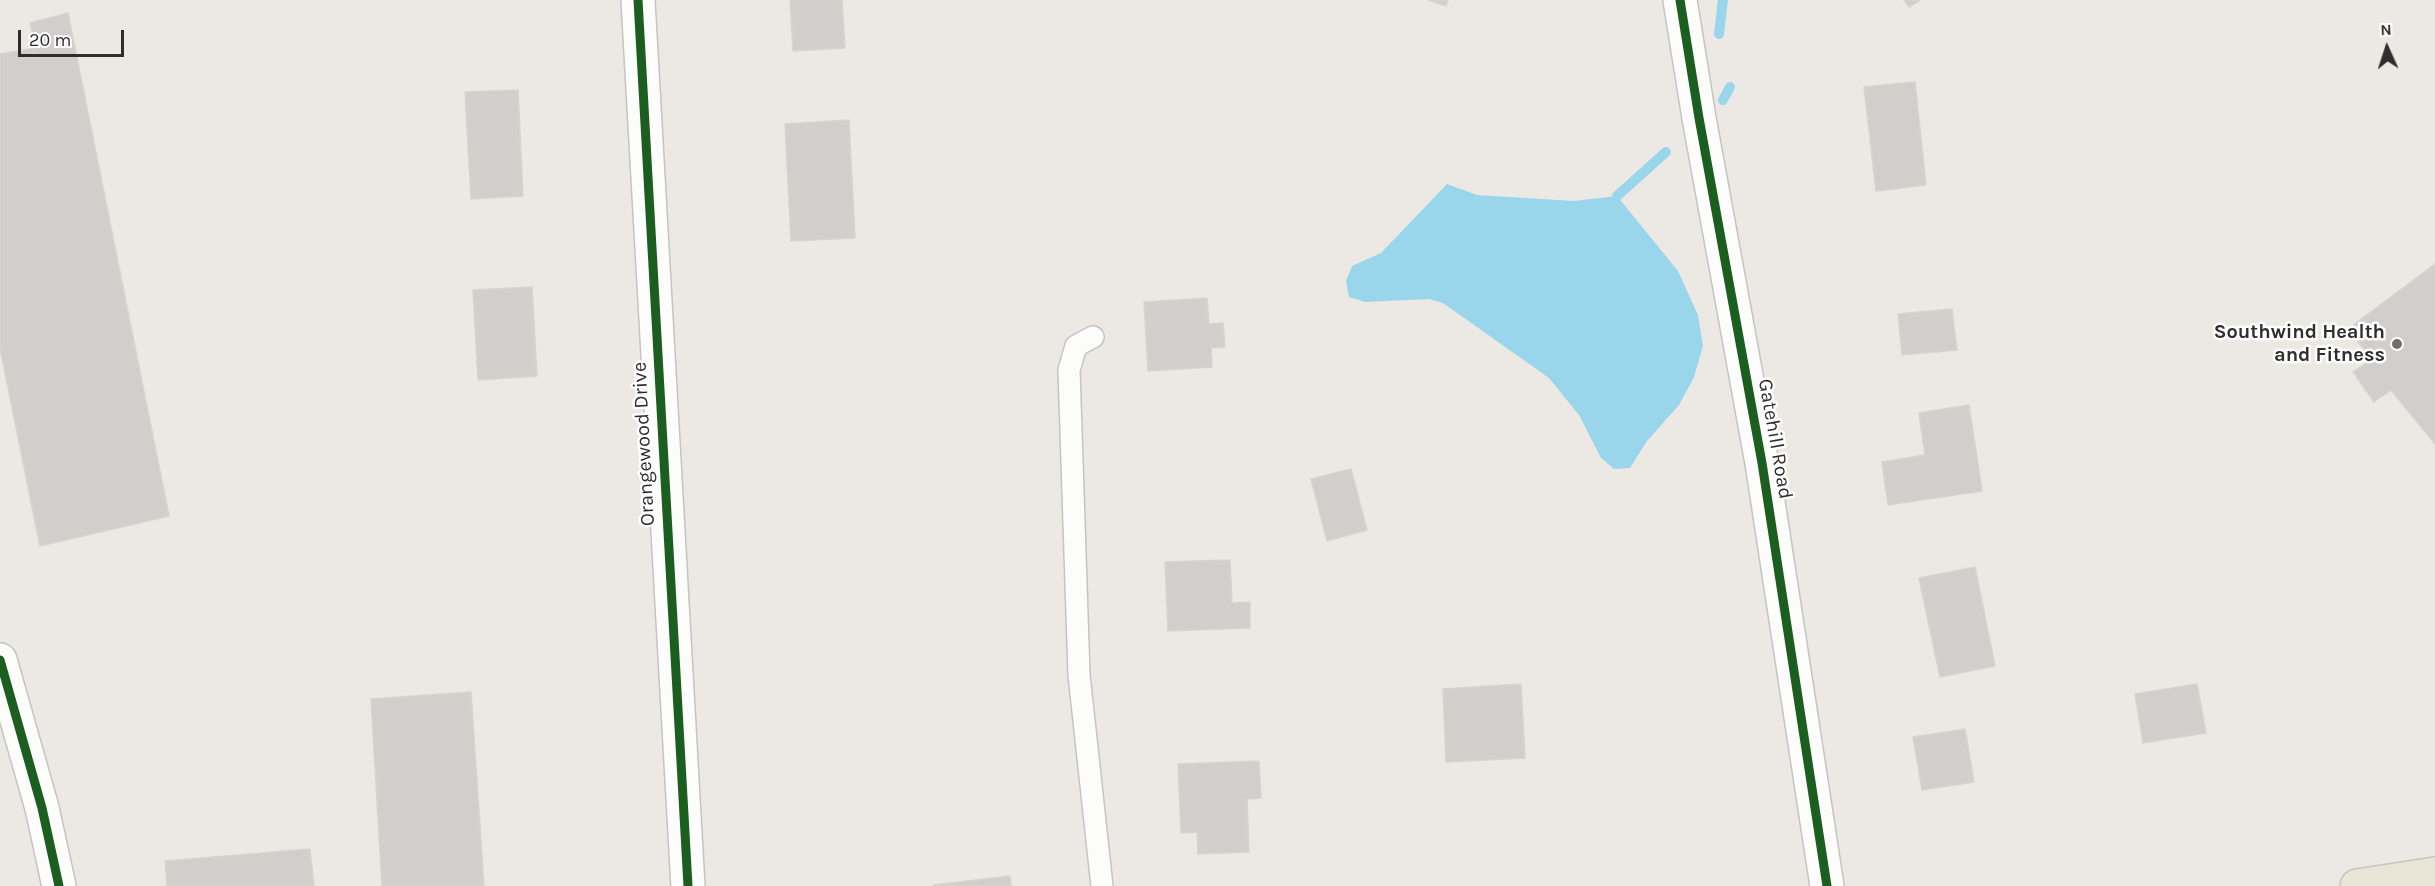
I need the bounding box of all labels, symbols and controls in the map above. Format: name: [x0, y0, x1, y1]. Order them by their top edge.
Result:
scale bar: [21, 18, 128, 56]
north arrow: [2357, 18, 2417, 78]
text: N: [2380, 20, 2392, 39]
text: 20 m: [29, 29, 71, 51]
place label: Southwind Health and Fitness: [2214, 320, 2385, 367]
marker: Southwind Health and Fitness: [2390, 337, 2404, 351]
street label: Orangewood Drive: [628, 361, 660, 527]
street label: Gatehill Road: [1753, 377, 1797, 501]

